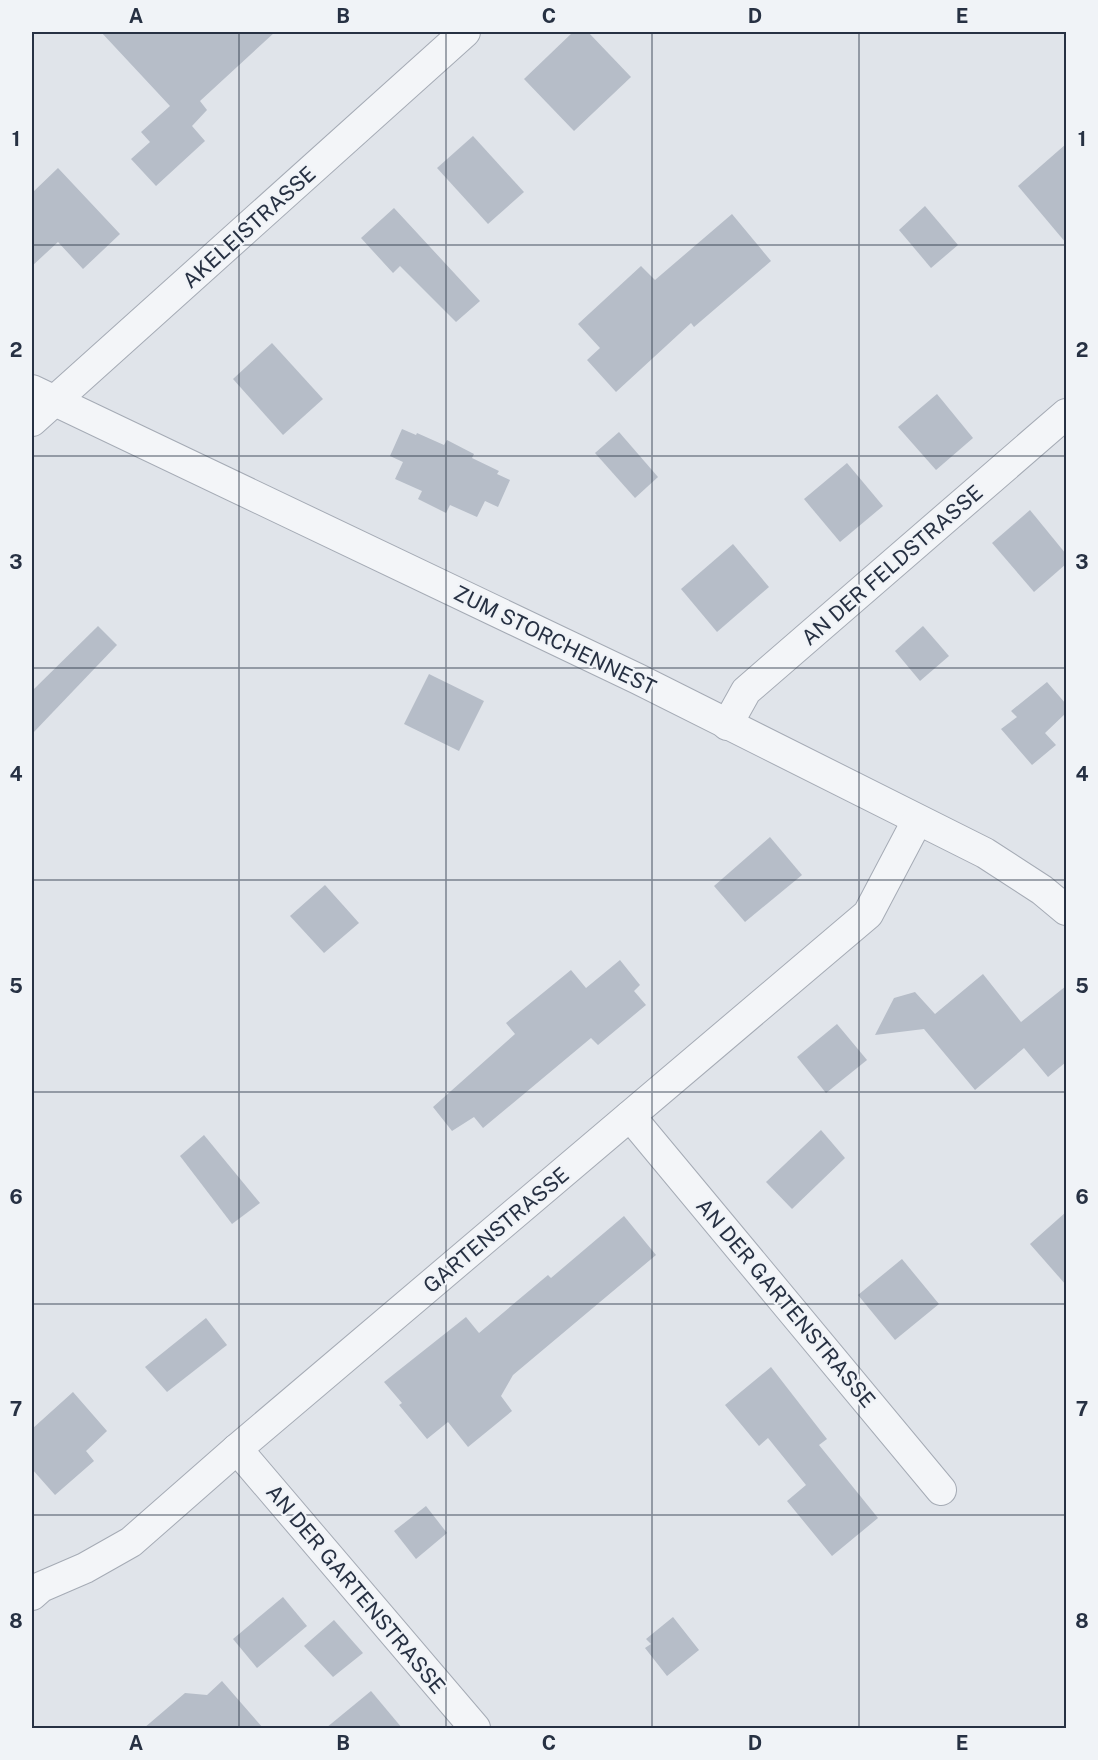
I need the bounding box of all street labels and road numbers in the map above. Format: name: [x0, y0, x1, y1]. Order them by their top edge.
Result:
street label: AKELEISTRASSE: [177, 161, 321, 293]
street label: AN DER FELDSTRASSE: [796, 480, 988, 650]
street label: ZUM STORCHENNEST: [450, 580, 660, 700]
street label: GARTENSTRASSE: [418, 1162, 574, 1298]
street label: AN DER GARTENSTRASSE: [691, 1193, 881, 1413]
street label: AN DER GARTENSTRASSE: [261, 1479, 451, 1699]

